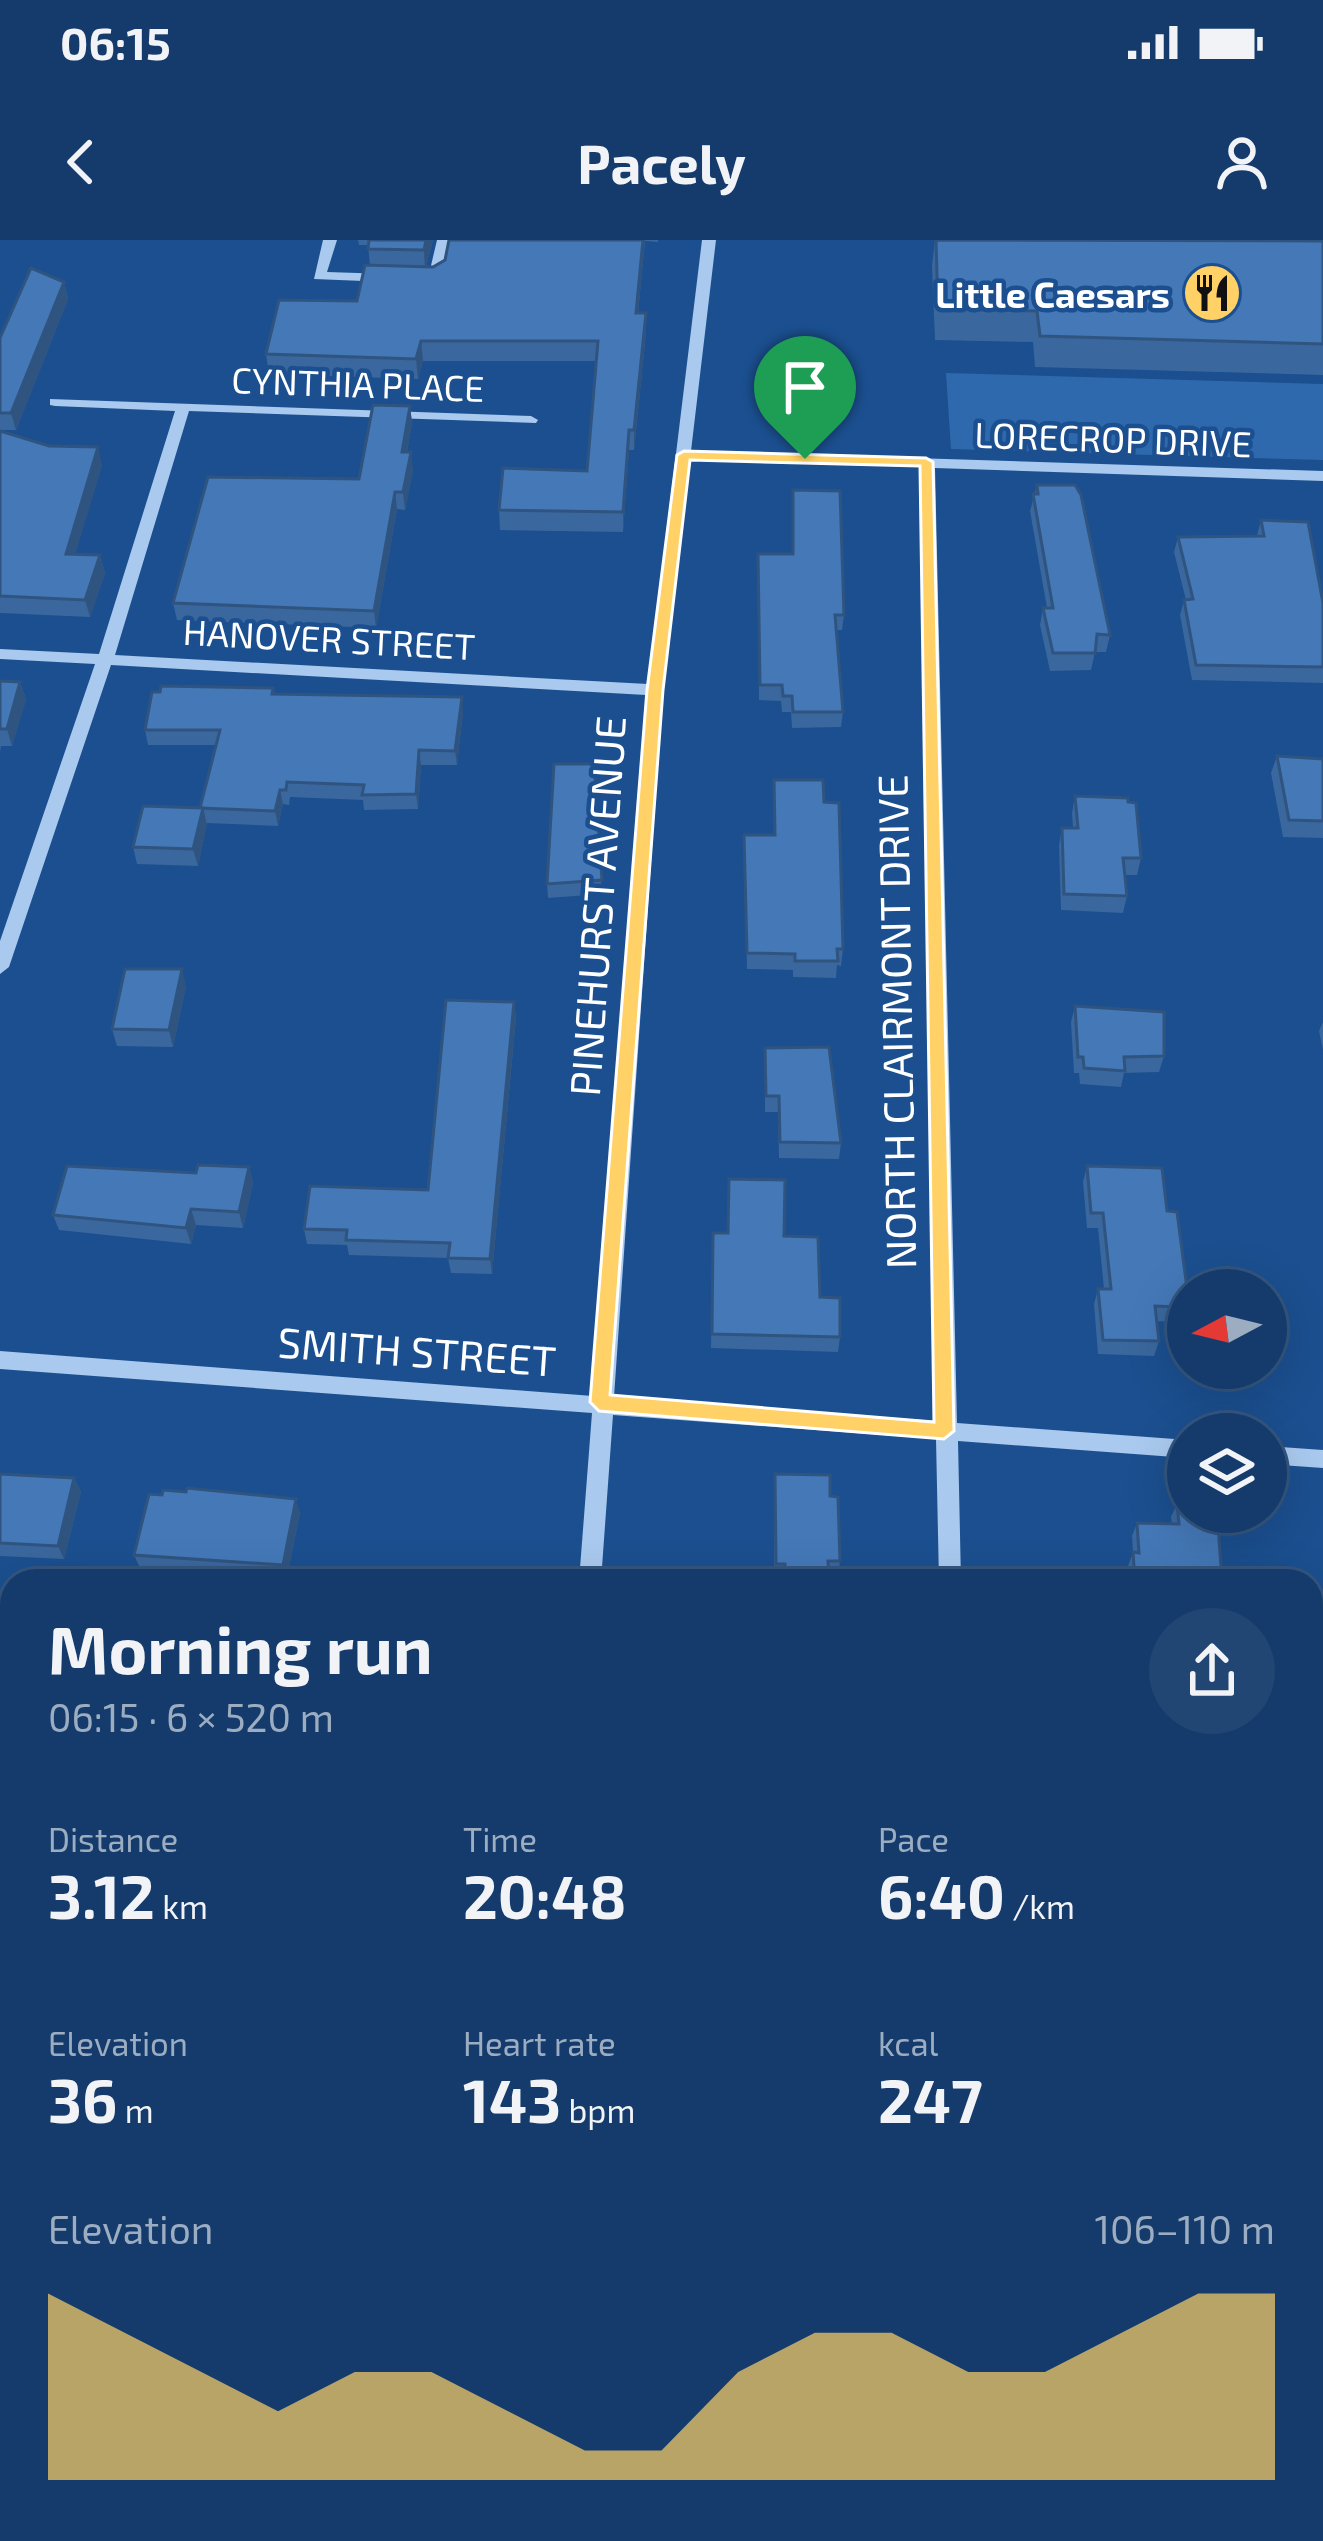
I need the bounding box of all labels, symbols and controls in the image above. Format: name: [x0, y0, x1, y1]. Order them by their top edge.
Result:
text: 06:15: [60, 15, 171, 69]
icon: back: [48, 129, 114, 195]
icon: person: [1209, 129, 1275, 195]
text: Pacely: [577, 130, 746, 195]
restaurant icon: Little Caesars: [1181, 262, 1243, 324]
place label: Little Caesars: [935, 272, 1170, 315]
pin: [754, 336, 856, 459]
icon: arrive: [772, 354, 838, 420]
street label: CYNTHIA PLACE: [231, 357, 485, 409]
street label: LORECROP DRIVE: [974, 412, 1252, 464]
street label: HANOVER STREET: [182, 609, 476, 667]
street label: PINEHURST AVENUE: [558, 714, 634, 1098]
street label: NORTH CLAIRMONT DRIVE: [866, 774, 924, 1270]
north arrow: [1167, 1269, 1287, 1389]
map controls: [1167, 1269, 1287, 1533]
street label: SMITH STREET: [276, 1315, 558, 1385]
button: layers: [1167, 1413, 1287, 1533]
text: Morning run: [48, 1608, 433, 1687]
button: share: [1149, 1608, 1275, 1734]
text: 06:15 · 6 × 520 m: [48, 1693, 334, 1740]
text: Distance: [48, 1819, 178, 1859]
text: Time: [463, 1819, 537, 1859]
text: Pace: [878, 1819, 949, 1859]
text: 3.12: [48, 1859, 155, 1931]
text: 20:48: [463, 1859, 627, 1931]
text: 6:40: [878, 1859, 1005, 1931]
text: km: [155, 1886, 208, 1926]
text: /km: [1005, 1886, 1075, 1926]
text: Elevation: [48, 2023, 188, 2063]
text: Heart rate: [463, 2023, 616, 2063]
text: kcal: [878, 2023, 938, 2063]
text: 36: [48, 2063, 117, 2135]
text: 143: [463, 2063, 561, 2135]
text: 247: [878, 2063, 983, 2135]
text: m: [117, 2090, 154, 2130]
text: bpm: [561, 2090, 635, 2130]
text: Elevation: [48, 2205, 213, 2252]
text: 106–110 m: [1094, 2205, 1275, 2252]

